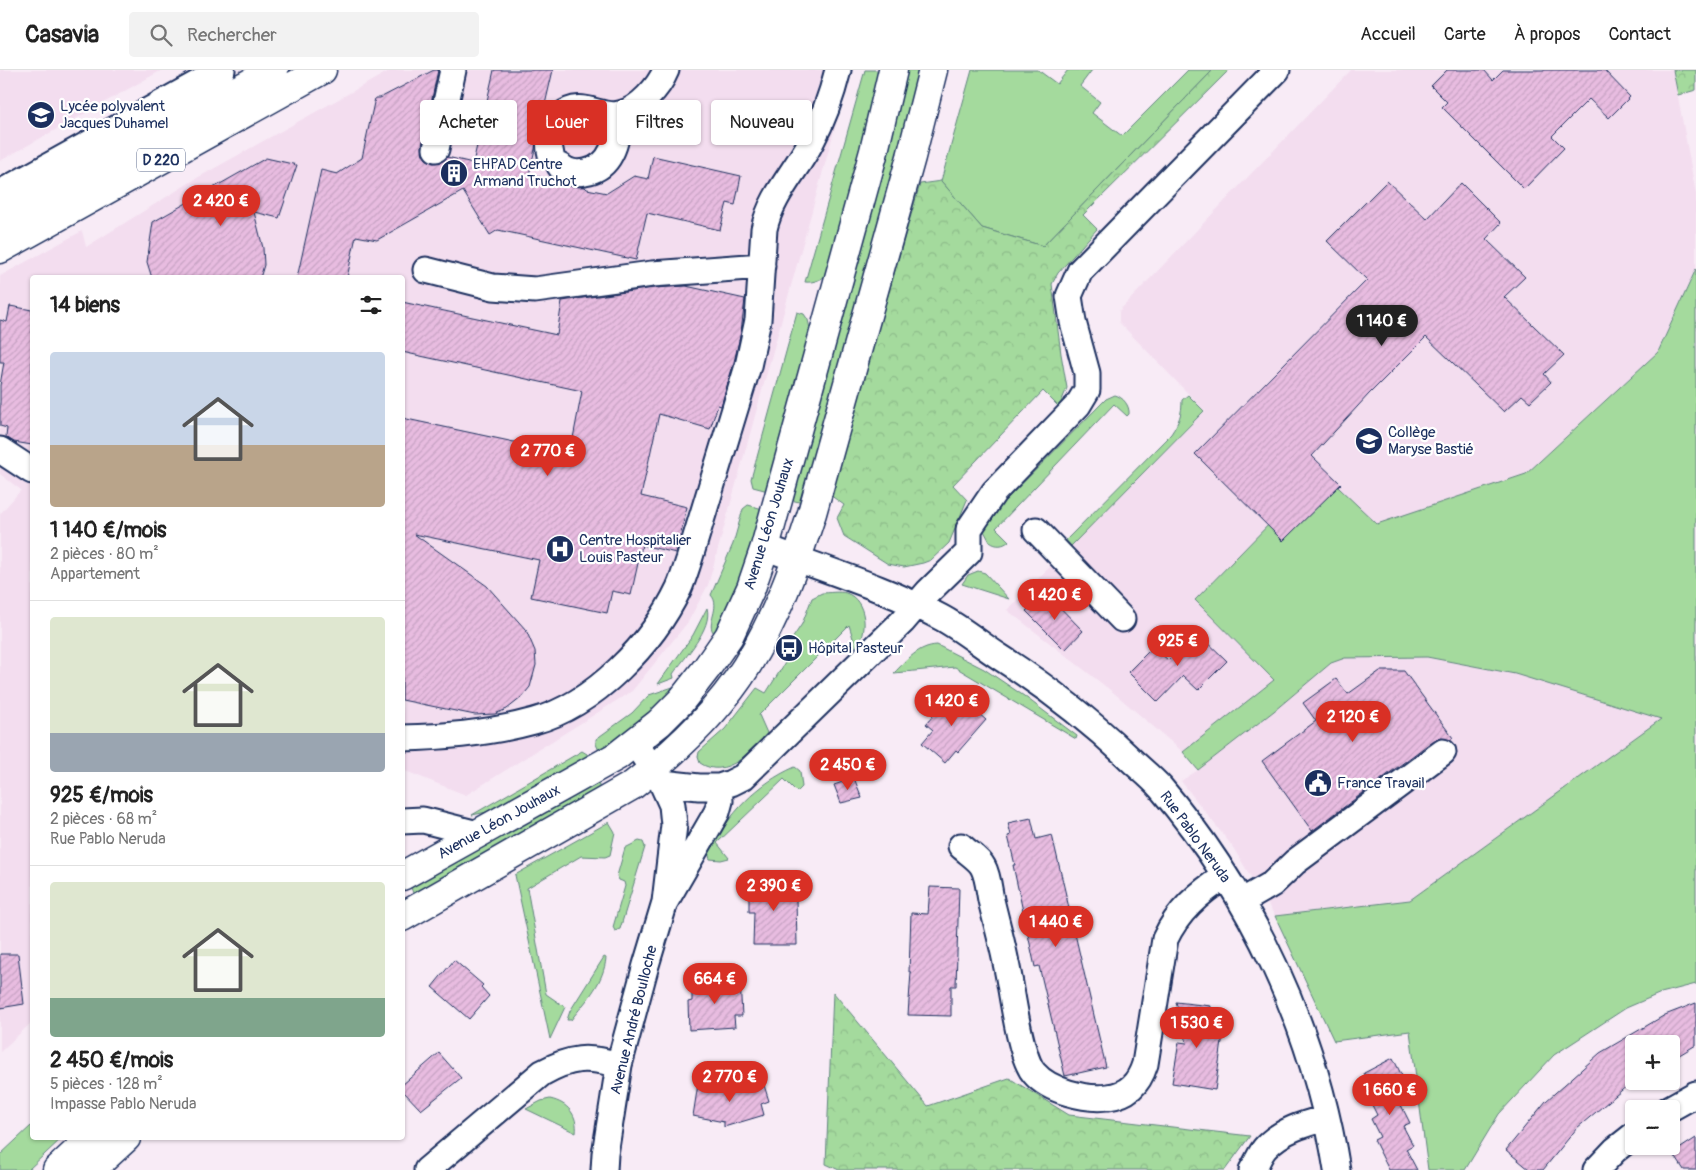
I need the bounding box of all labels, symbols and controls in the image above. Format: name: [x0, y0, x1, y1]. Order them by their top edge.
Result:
search box: [129, 12, 479, 57]
text: Casavia: [25, 20, 99, 49]
icon: search: [147, 21, 175, 49]
text: Rechercher: [187, 23, 277, 47]
text: Accueil: [1360, 23, 1416, 46]
text: Carte: [1444, 23, 1486, 46]
text: À propos: [1514, 23, 1580, 46]
text: Contact: [1608, 23, 1671, 46]
place label: Lycée polyvalent Jacques Duhamel: [60, 97, 169, 133]
school or university icon: Lycée polyvalent Jacques Duhamel: [26, 100, 56, 130]
chip: Acheter: [420, 100, 517, 145]
chip: Louer: [527, 100, 607, 145]
chip: Filtres: [617, 100, 701, 145]
chip: Nouveau: [711, 100, 812, 145]
road number: D 220: [137, 148, 185, 172]
place label: EHPAD Centre Armand Truchot: [473, 155, 578, 191]
building icon: EHPAD Centre Armand Truchot: [439, 158, 469, 188]
pin: 2 420 €: [175, 184, 267, 227]
text: 2 420 €: [193, 191, 249, 211]
icon: filters: [357, 291, 385, 319]
text: 14 biens: [50, 292, 120, 319]
pin: 1 140 €: [1336, 304, 1428, 347]
text: 1 140 €: [1357, 311, 1407, 331]
icon: home: [173, 384, 263, 474]
place label: Collège Maryse Bastié: [1388, 423, 1474, 459]
school or university icon: Collège Maryse Bastié: [1354, 426, 1384, 456]
pin: 2 770 €: [502, 434, 594, 477]
text: 2 770 €: [521, 441, 575, 461]
street label: Avenue Léon Jouhaux: [740, 456, 798, 592]
text: 1 140 €/mois: [50, 517, 167, 544]
place label: Centre Hospitalier Louis Pasteur: [579, 531, 692, 567]
hospital icon: Centre Hospitalier Louis Pasteur: [545, 534, 575, 564]
text: 2 pièces · 80 m²: [50, 544, 159, 564]
text: Appartement: [50, 564, 140, 584]
pin: 1 420 €: [1009, 578, 1101, 621]
text: 1 420 €: [1029, 585, 1081, 605]
pin: 925 €: [1143, 624, 1213, 667]
text: 925 €: [1158, 631, 1198, 651]
bus stop icon: Hôpital Pasteur: [774, 633, 804, 663]
place label: Hôpital Pasteur: [808, 639, 904, 658]
icon: home: [173, 650, 263, 740]
pin: 1 420 €: [906, 684, 998, 727]
text: 1 420 €: [926, 691, 978, 711]
pin: 2 120 €: [1307, 700, 1399, 743]
text: 2 120 €: [1327, 707, 1379, 727]
pin: 2 450 €: [802, 748, 894, 791]
text: 2 450 €: [820, 755, 876, 775]
public building icon: France Travail: [1303, 768, 1333, 798]
place label: France Travail: [1337, 774, 1425, 793]
street label: Avenue Léon Jouhaux: [434, 780, 564, 864]
text: 925 €/mois: [50, 782, 153, 809]
street label: Rue Pablo Neruda: [1155, 788, 1235, 887]
text: 2 pièces · 68 m²: [50, 809, 157, 829]
text: Rue Pablo Neruda: [50, 829, 166, 849]
pin: 2 390 €: [728, 870, 820, 912]
text: 2 390 €: [747, 876, 801, 896]
pin: 1 440 €: [1010, 906, 1102, 948]
text: 1 440 €: [1029, 912, 1083, 932]
icon: home: [173, 915, 263, 1005]
street label: Avenue André Boulloche: [606, 943, 662, 1096]
pin: 664 €: [680, 962, 750, 1005]
text: 664 €: [694, 969, 736, 989]
pin: 1 530 €: [1151, 1006, 1243, 1049]
text: 1 530 €: [1171, 1013, 1223, 1033]
map controls: [1625, 1035, 1680, 1155]
button: +: [1625, 1035, 1680, 1090]
text: 2 450 €/mois: [50, 1047, 173, 1074]
pin: 2 770 €: [684, 1060, 776, 1103]
text: 2 770 €: [703, 1067, 757, 1087]
text: 5 pièces · 128 m²: [50, 1074, 163, 1094]
pin: 1 660 €: [1344, 1074, 1436, 1116]
text: 1 660 €: [1363, 1080, 1417, 1100]
text: Impasse Pablo Neruda: [50, 1094, 196, 1114]
button: −: [1625, 1100, 1680, 1155]

